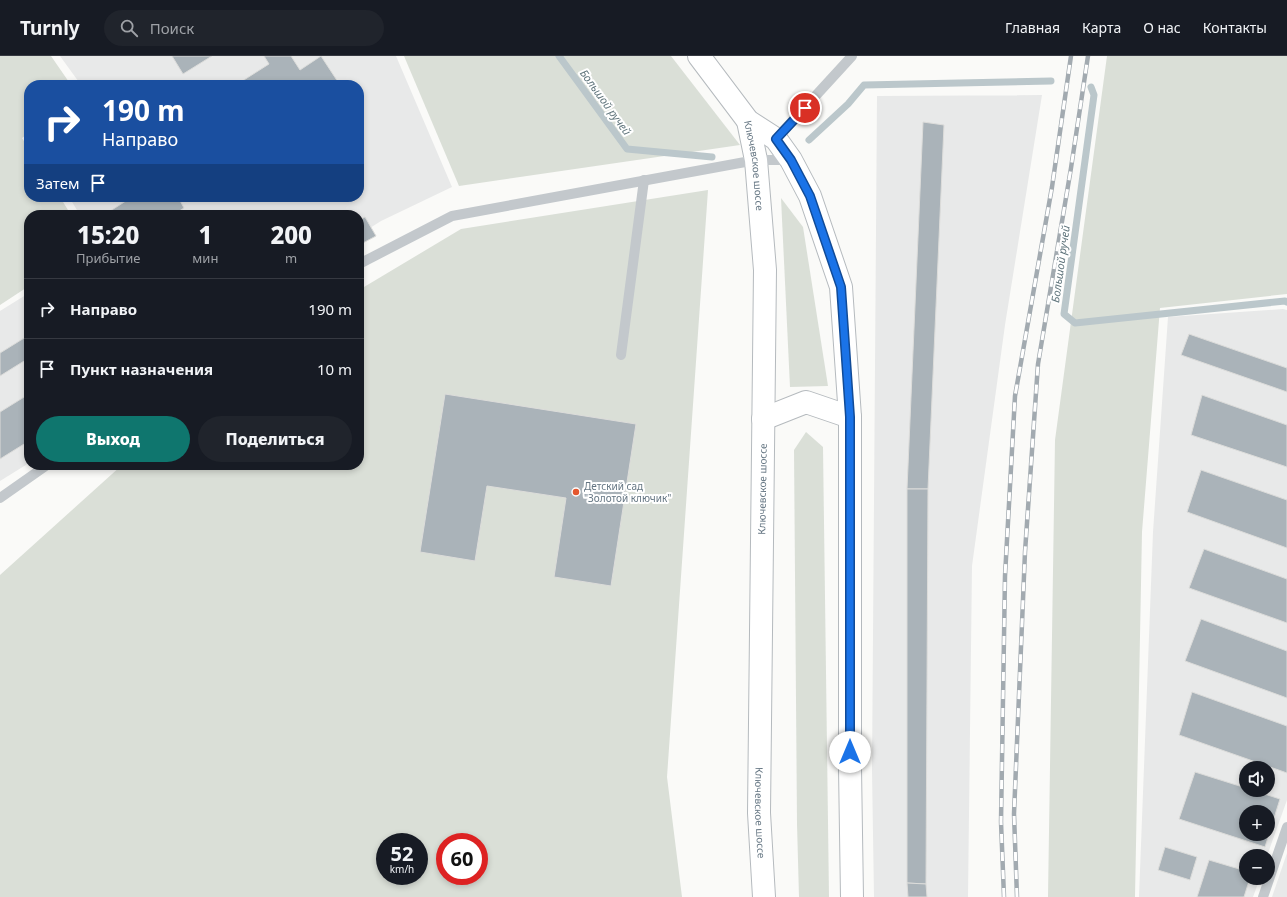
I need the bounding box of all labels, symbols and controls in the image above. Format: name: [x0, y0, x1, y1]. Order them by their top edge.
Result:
search box: [104, 10, 384, 46]
text: Turnly: [20, 15, 80, 41]
icon: search: [118, 17, 140, 39]
text: Поиск: [150, 18, 194, 38]
text: Главная: [1005, 18, 1060, 37]
text: Карта: [1082, 18, 1121, 37]
text: О нас: [1143, 18, 1181, 37]
text: Контакты: [1203, 18, 1267, 37]
water label: Большой ручей: [577, 66, 635, 138]
text: 190 m: [102, 91, 185, 129]
pin: [788, 91, 822, 125]
icon: right: [36, 96, 88, 148]
icon: arrive: [794, 97, 816, 119]
street label: Ключевское шоссе: [741, 119, 767, 212]
text: Направо: [102, 127, 178, 151]
icon: arrive: [87, 172, 109, 194]
text: Затем: [36, 173, 79, 193]
text: 15:20: [77, 218, 139, 251]
text: 1: [198, 218, 212, 251]
text: 200: [270, 218, 312, 251]
water label: Большой ручей: [1047, 224, 1073, 304]
text: Прибытие: [76, 249, 140, 267]
text: мин: [192, 249, 218, 267]
text: m: [285, 249, 297, 267]
icon: right: [36, 298, 58, 320]
text: Направо: [70, 299, 137, 319]
text: 190 m: [308, 299, 352, 319]
icon: arrive: [36, 358, 58, 380]
text: Пункт назначения: [70, 359, 213, 379]
text: 10 m: [317, 359, 352, 379]
button: Выход: [36, 416, 190, 462]
button: Поделиться: [198, 416, 352, 462]
street label: Ключевское шоссе: [754, 443, 770, 535]
place label: Детский сад "Золотой ключик": [584, 479, 671, 505]
marker: Детский сад "Золотой ключик": [571, 487, 581, 497]
position arrow: [829, 731, 871, 773]
map controls: [1239, 761, 1275, 885]
button: sound: [1239, 761, 1275, 797]
street label: Ключевское шоссе: [752, 767, 769, 859]
button: +: [1239, 805, 1275, 841]
speed limit sign: 60: [436, 833, 488, 885]
text: 52: [391, 840, 413, 867]
button: −: [1239, 849, 1275, 885]
text: km/h: [390, 862, 414, 876]

